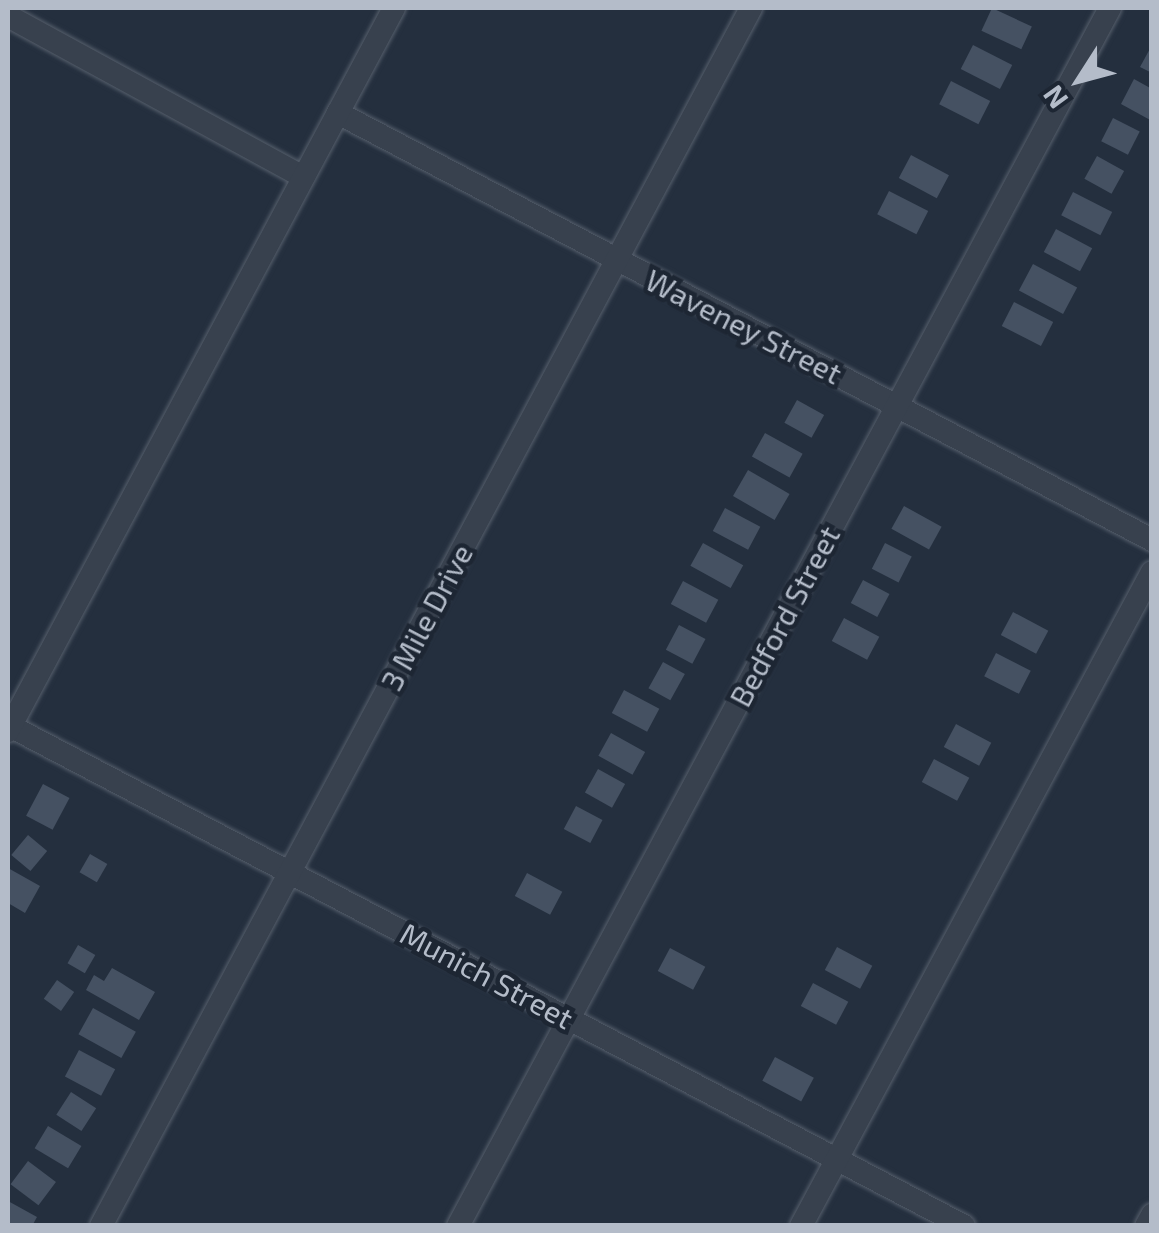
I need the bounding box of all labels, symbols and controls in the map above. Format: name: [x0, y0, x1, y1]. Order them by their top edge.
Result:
north arrow: [1029, 30, 1129, 130]
text: N: [1035, 79, 1074, 116]
street label: Waveney Street: [640, 261, 848, 391]
street label: Bedford Street: [721, 520, 847, 712]
street label: 3 Mile Drive: [373, 538, 479, 696]
street label: Munich Street: [394, 914, 580, 1036]

